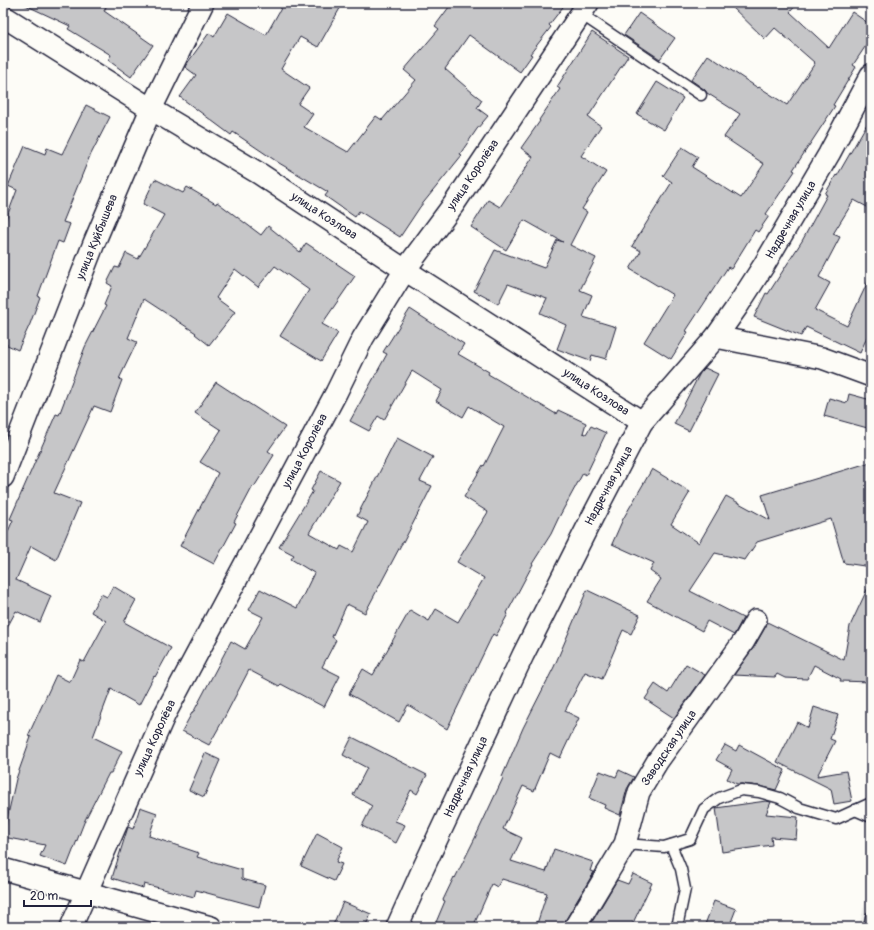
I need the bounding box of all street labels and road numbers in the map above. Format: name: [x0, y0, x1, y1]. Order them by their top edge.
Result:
street label: улица Королёва: [443, 136, 502, 214]
street label: Надречная улица: [763, 178, 820, 262]
street label: улица Козлова: [287, 189, 360, 243]
street label: улица Куйбышева: [73, 192, 121, 283]
street label: улица Козлова: [559, 365, 632, 419]
street label: улица Королёва: [279, 411, 331, 492]
street label: Надречная улица: [582, 443, 636, 528]
street label: улица Королёва: [130, 697, 179, 779]
street label: Заводская улица: [638, 707, 700, 789]
street label: Надречная улица: [441, 734, 492, 820]

